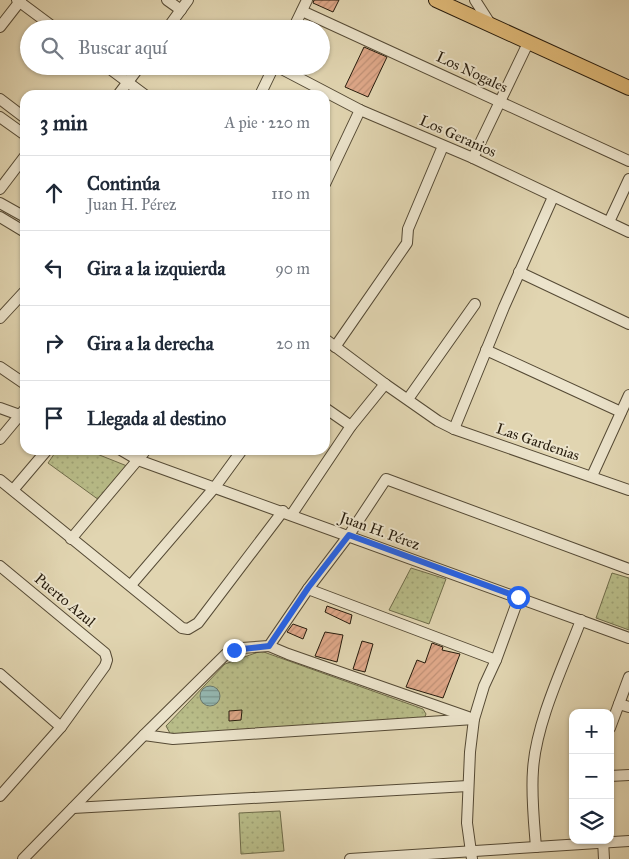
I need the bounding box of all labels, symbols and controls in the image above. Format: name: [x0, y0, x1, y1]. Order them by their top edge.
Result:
search box: [20, 20, 330, 75]
icon: search: [38, 34, 66, 62]
text: Buscar aquí: [78, 36, 167, 59]
street label: Los Nogales: [433, 48, 511, 96]
text: 3 min: [40, 110, 88, 136]
street label: Los Geranios: [417, 111, 499, 161]
text: A pie · 220 m: [224, 113, 310, 132]
text: Continúa: [87, 172, 160, 195]
icon: ahead: [40, 179, 68, 207]
text: 110 m: [271, 184, 310, 203]
text: Juan H. Pérez: [87, 195, 177, 214]
icon: left: [40, 254, 68, 282]
text: Gira a la izquierda: [87, 257, 226, 280]
text: 90 m: [275, 259, 310, 278]
icon: right: [40, 329, 68, 357]
text: Gira a la derecha: [87, 332, 214, 355]
text: 20 m: [276, 334, 310, 353]
icon: arrive: [40, 404, 68, 432]
text: Llegada al destino: [87, 407, 226, 430]
street label: Las Gardenias: [494, 419, 582, 465]
street label: Juan H. Pérez: [335, 508, 423, 555]
street label: Puerto Azul: [31, 569, 100, 631]
route start: [507, 586, 530, 609]
route end: [223, 639, 246, 662]
map controls: [569, 709, 614, 844]
button: +: [569, 709, 614, 754]
button: −: [569, 754, 614, 799]
button: layers: [569, 799, 614, 844]

